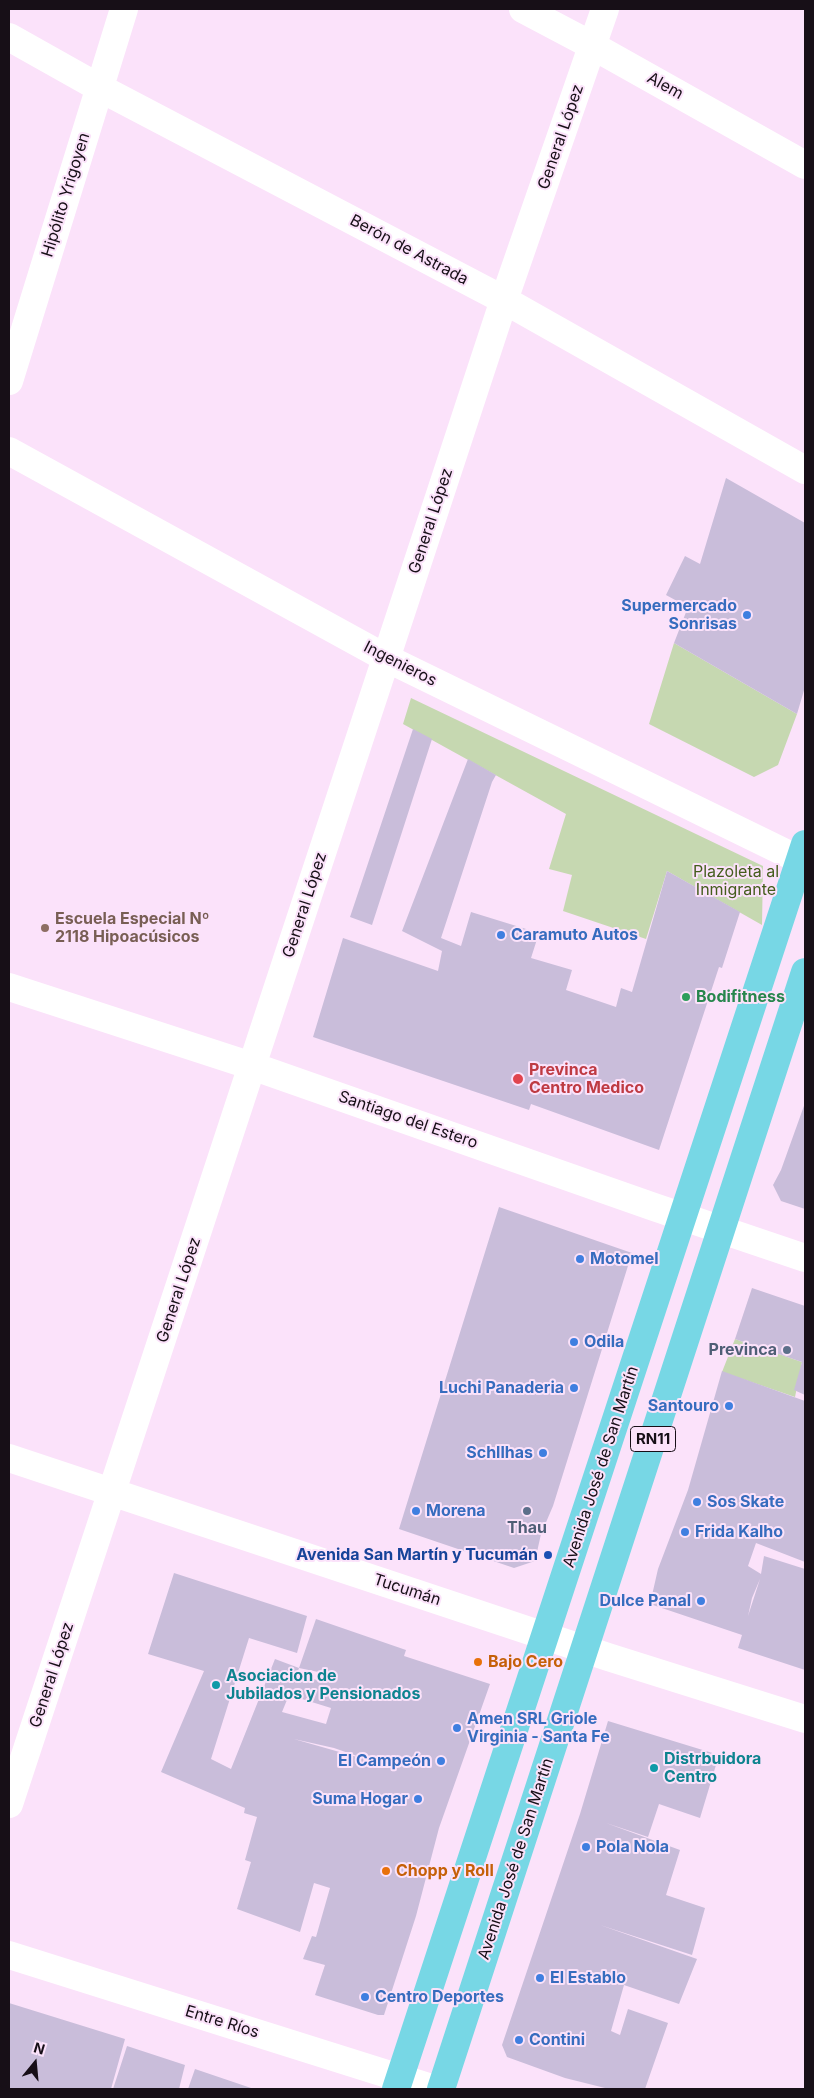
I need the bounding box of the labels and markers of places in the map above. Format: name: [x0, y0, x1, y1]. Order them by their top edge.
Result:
place label: Supermercado Sonrisas: [621, 596, 737, 634]
marker: Supermercado Sonrisas: [741, 609, 753, 621]
place label: Escuela Especial Nº 2118 Hipoacúsicos: [55, 909, 209, 947]
marker: Escuela Especial Nº 2118 Hipoacúsicos: [39, 922, 51, 934]
place label: Caramuto Autos: [511, 925, 638, 945]
marker: Caramuto Autos: [495, 929, 507, 941]
place label: Bodifitness: [696, 987, 785, 1007]
marker: Bodifitness: [680, 991, 692, 1003]
place label: Previnca Centro Medico: [529, 1060, 644, 1098]
marker: Previnca Centro Medico: [511, 1072, 525, 1086]
place label: Motomel: [590, 1249, 659, 1269]
marker: Motomel: [574, 1253, 586, 1265]
place label: Odila: [584, 1332, 624, 1352]
marker: Odila: [568, 1336, 580, 1348]
place label: Previnca: [709, 1340, 777, 1360]
marker: Previnca: [781, 1344, 793, 1356]
place label: Luchi Panaderia: [439, 1378, 564, 1398]
marker: Luchi Panaderia: [568, 1382, 580, 1394]
place label: Santouro: [648, 1396, 719, 1416]
marker: Santouro: [723, 1400, 735, 1412]
place label: Schllhas: [466, 1443, 533, 1463]
marker: Schllhas: [537, 1447, 549, 1459]
place label: Sos Skate: [707, 1492, 784, 1512]
marker: Sos Skate: [691, 1496, 703, 1508]
place label: Morena: [426, 1501, 486, 1521]
marker: Morena: [410, 1505, 422, 1517]
marker: Thau: [521, 1505, 533, 1517]
place label: Thau: [507, 1518, 547, 1538]
place label: Frida Kalho: [695, 1522, 783, 1542]
marker: Frida Kalho: [679, 1526, 691, 1538]
place label: Avenida San Martín y Tucumán: [296, 1545, 538, 1565]
marker: Avenida San Martín y Tucumán: [542, 1549, 554, 1561]
place label: Dulce Panal: [599, 1591, 691, 1611]
marker: Dulce Panal: [695, 1595, 707, 1607]
place label: Bajo Cero: [488, 1652, 563, 1672]
marker: Bajo Cero: [472, 1656, 484, 1668]
place label: Asociacion de Jubilados y Pensionados: [226, 1666, 420, 1704]
marker: Asociacion de Jubilados y Pensionados: [210, 1679, 222, 1691]
place label: Amen SRL Griole Virginia - Santa Fe: [467, 1709, 610, 1747]
marker: Amen SRL Griole Virginia - Santa Fe: [451, 1722, 463, 1734]
place label: Distrbuidora Centro: [664, 1749, 761, 1787]
place label: El Campeón: [338, 1751, 431, 1771]
marker: El Campeón: [435, 1755, 447, 1767]
marker: Distrbuidora Centro: [648, 1762, 660, 1774]
place label: Suma Hogar: [312, 1789, 408, 1809]
marker: Suma Hogar: [412, 1793, 424, 1805]
place label: Pola Nola: [596, 1837, 669, 1857]
marker: Pola Nola: [580, 1841, 592, 1853]
place label: Chopp y Roll: [396, 1861, 494, 1881]
marker: Chopp y Roll: [380, 1865, 392, 1877]
place label: El Establo: [550, 1968, 626, 1988]
marker: El Establo: [534, 1972, 546, 1984]
place label: Centro Deportes: [375, 1987, 504, 2007]
marker: Centro Deportes: [359, 1991, 371, 2003]
place label: Contini: [529, 2030, 585, 2050]
marker: Contini: [513, 2034, 525, 2046]

